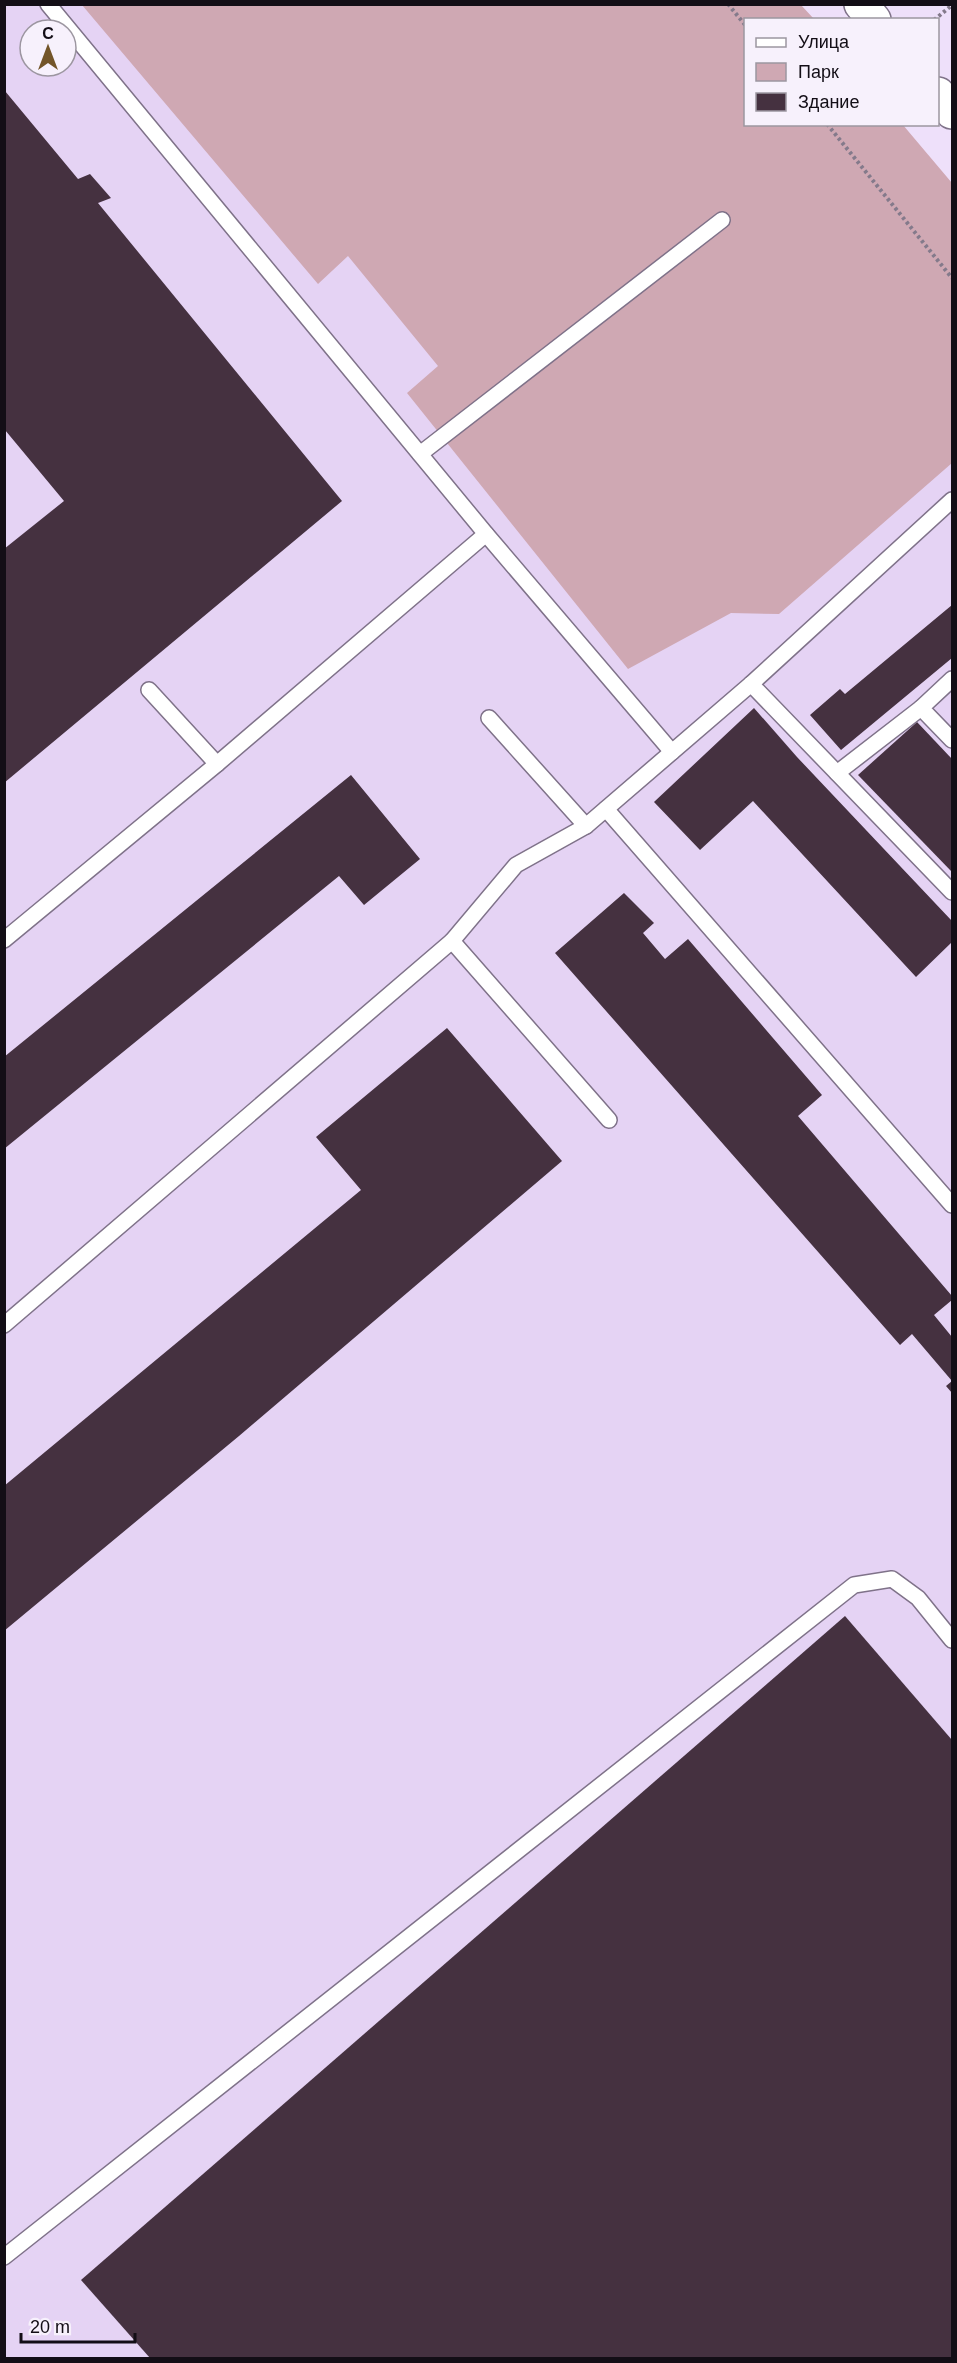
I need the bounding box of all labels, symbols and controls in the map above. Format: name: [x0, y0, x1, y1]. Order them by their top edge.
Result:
north arrow: [18, 18, 78, 78]
legend: [744, 18, 939, 126]
text: С: [42, 25, 54, 42]
text: Улица: [798, 32, 850, 52]
text: Парк: [798, 62, 839, 82]
text: Здание: [798, 92, 859, 112]
scale bar: [21, 2306, 135, 2344]
text: 20 m: [30, 2317, 70, 2337]

